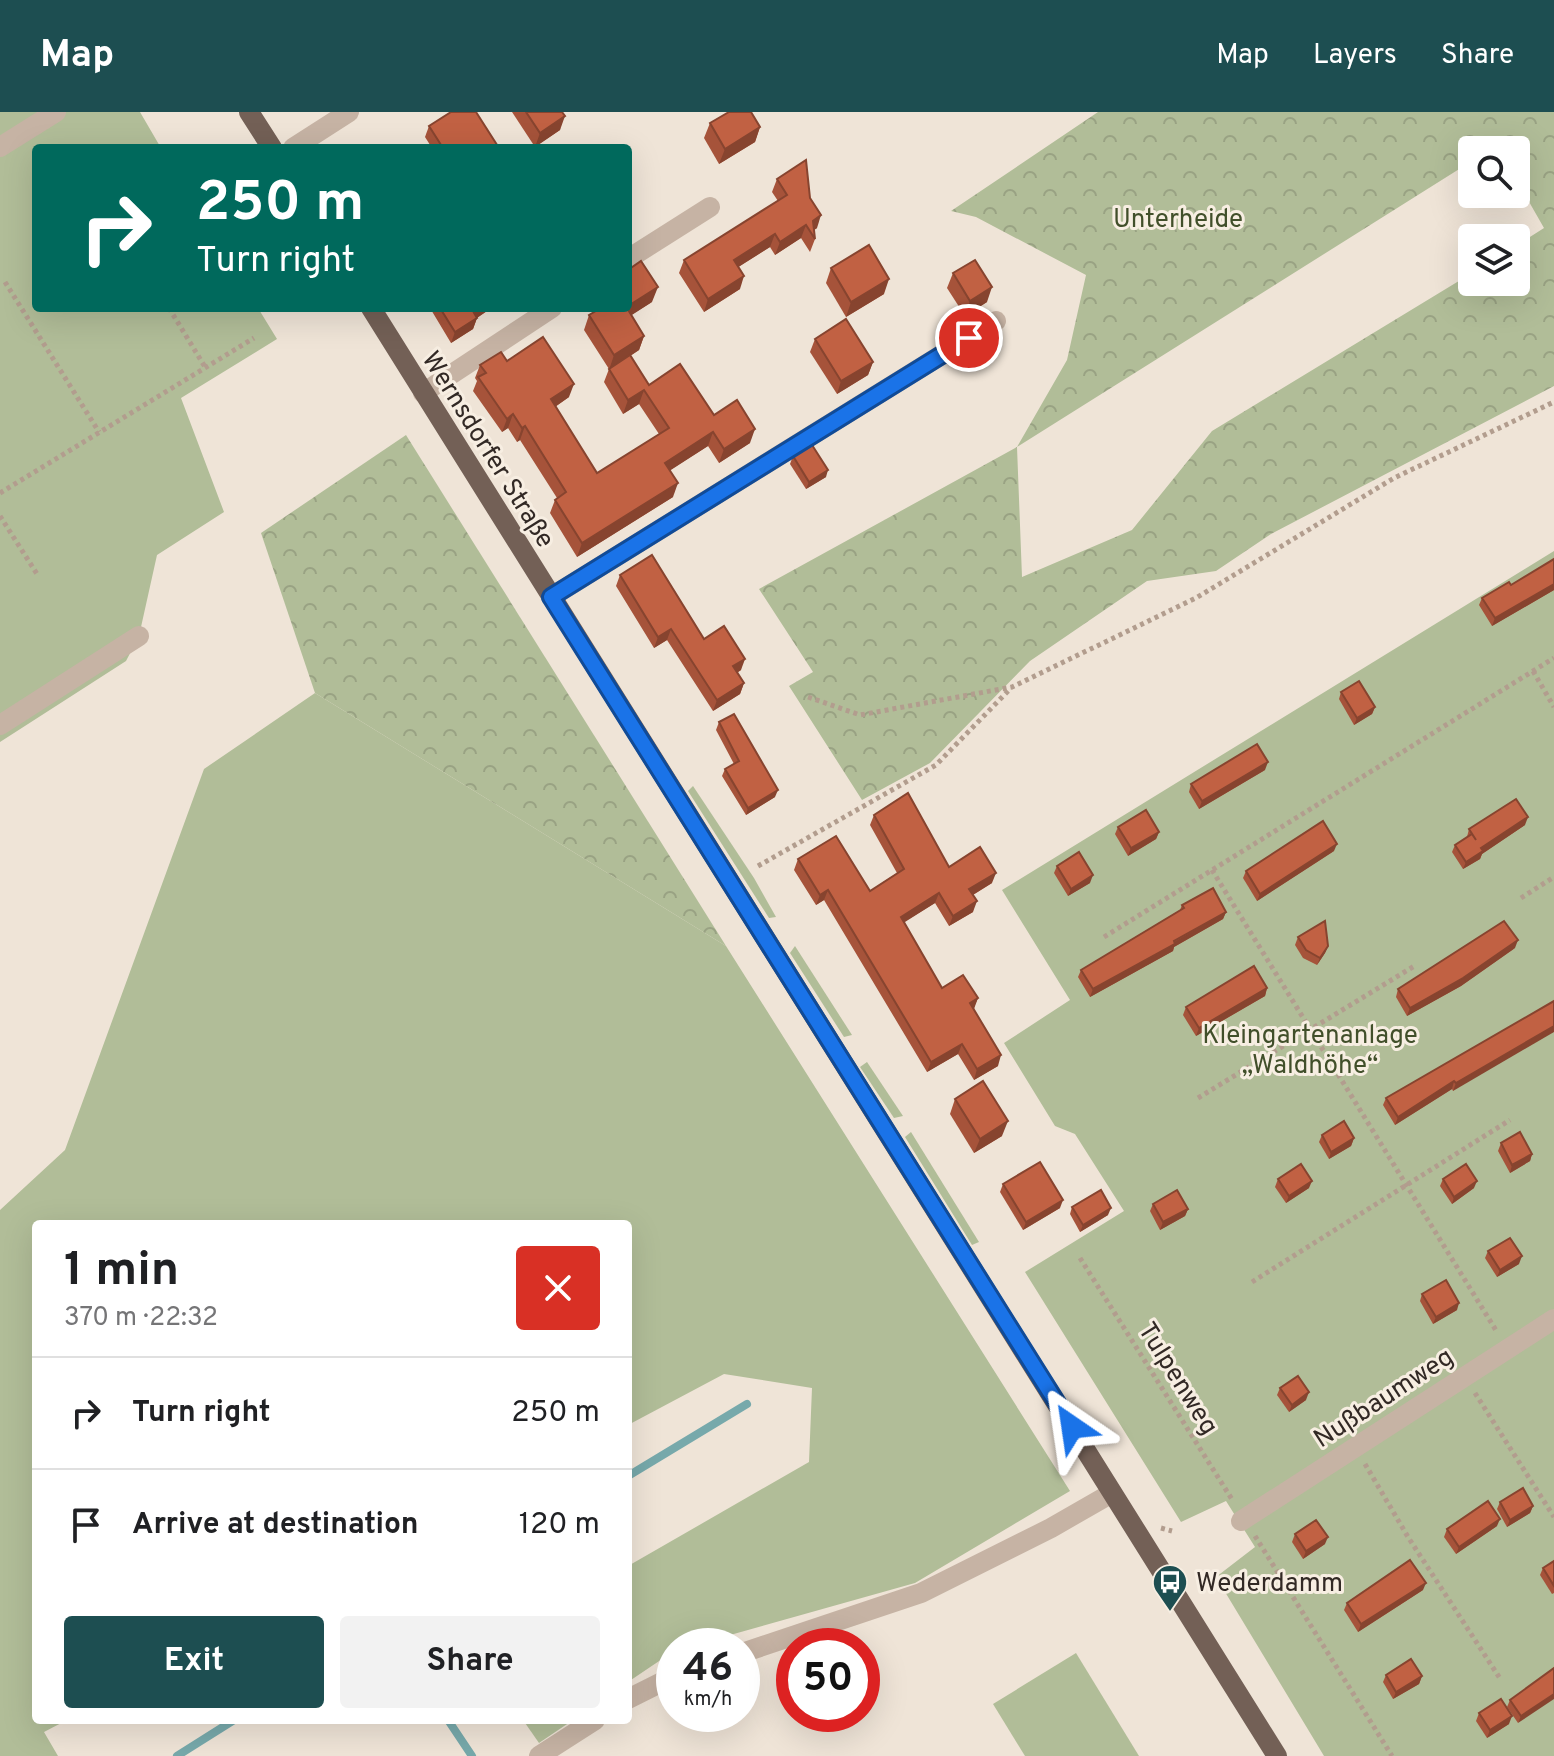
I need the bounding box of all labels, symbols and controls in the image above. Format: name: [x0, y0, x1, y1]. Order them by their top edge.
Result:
text: Map: [40, 32, 114, 81]
text: Map: [1216, 38, 1269, 74]
text: Layers: [1313, 38, 1397, 74]
text: Share: [1441, 38, 1514, 74]
map controls: [1458, 136, 1530, 296]
button: search: [1458, 136, 1530, 208]
text: 250 m: [196, 170, 364, 240]
icon: right: [64, 176, 168, 280]
park label: Unterheide: [1113, 204, 1243, 237]
button: layers: [1458, 224, 1530, 296]
text: Turn right: [196, 239, 355, 285]
pin: [935, 304, 1003, 372]
icon: arrive: [947, 316, 991, 360]
street label: Wernsdorfer Straße: [413, 346, 561, 555]
park label: Kleingartenanlage „Waldhöhe“: [1202, 1020, 1418, 1083]
text: 1 min: [64, 1242, 179, 1302]
button: close: [516, 1246, 600, 1330]
text: 370 m · 22:32: [64, 1302, 218, 1335]
street label: Tulpenweg: [1129, 1317, 1224, 1442]
street label: Nußbaumweg: [1308, 1342, 1461, 1457]
position arrow: [1030, 1385, 1114, 1469]
icon: right: [64, 1391, 108, 1435]
text: Turn right: [132, 1395, 270, 1432]
text: 250 m: [511, 1395, 600, 1432]
icon: arrive: [64, 1503, 108, 1547]
text: Arrive at destination: [132, 1507, 418, 1544]
text: 120 m: [519, 1507, 600, 1544]
bus stop icon: Wederdamm: [1151, 1563, 1189, 1613]
place label: Wederdamm: [1196, 1568, 1343, 1601]
button: Exit: [64, 1616, 324, 1708]
button: Share: [340, 1616, 600, 1708]
speed limit sign: 50: [776, 1628, 880, 1732]
text: 46: [683, 1645, 733, 1695]
text: km/h: [684, 1687, 732, 1713]

